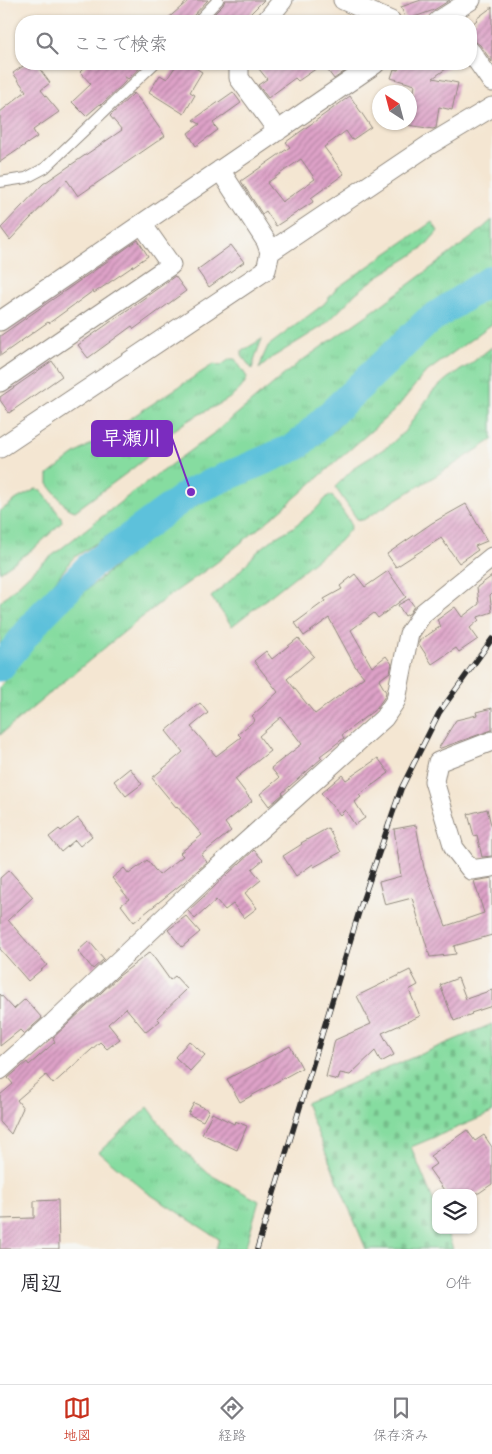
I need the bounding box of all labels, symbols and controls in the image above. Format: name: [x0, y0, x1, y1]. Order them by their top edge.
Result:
search box: [15, 15, 477, 70]
icon: search: [33, 29, 61, 57]
text: ここで検索: [73, 31, 168, 58]
north arrow: [372, 85, 417, 130]
callout: 早瀬川: [92, 421, 172, 456]
text: 早瀬川: [102, 425, 162, 453]
map controls: [432, 1189, 477, 1234]
button: layers: [432, 1189, 477, 1234]
text: 周辺: [20, 1269, 62, 1298]
text: 0件: [446, 1272, 472, 1294]
tab: 地図: [63, 1394, 91, 1446]
tab: 経路: [218, 1394, 246, 1446]
tab: 保存済み: [373, 1394, 429, 1446]

